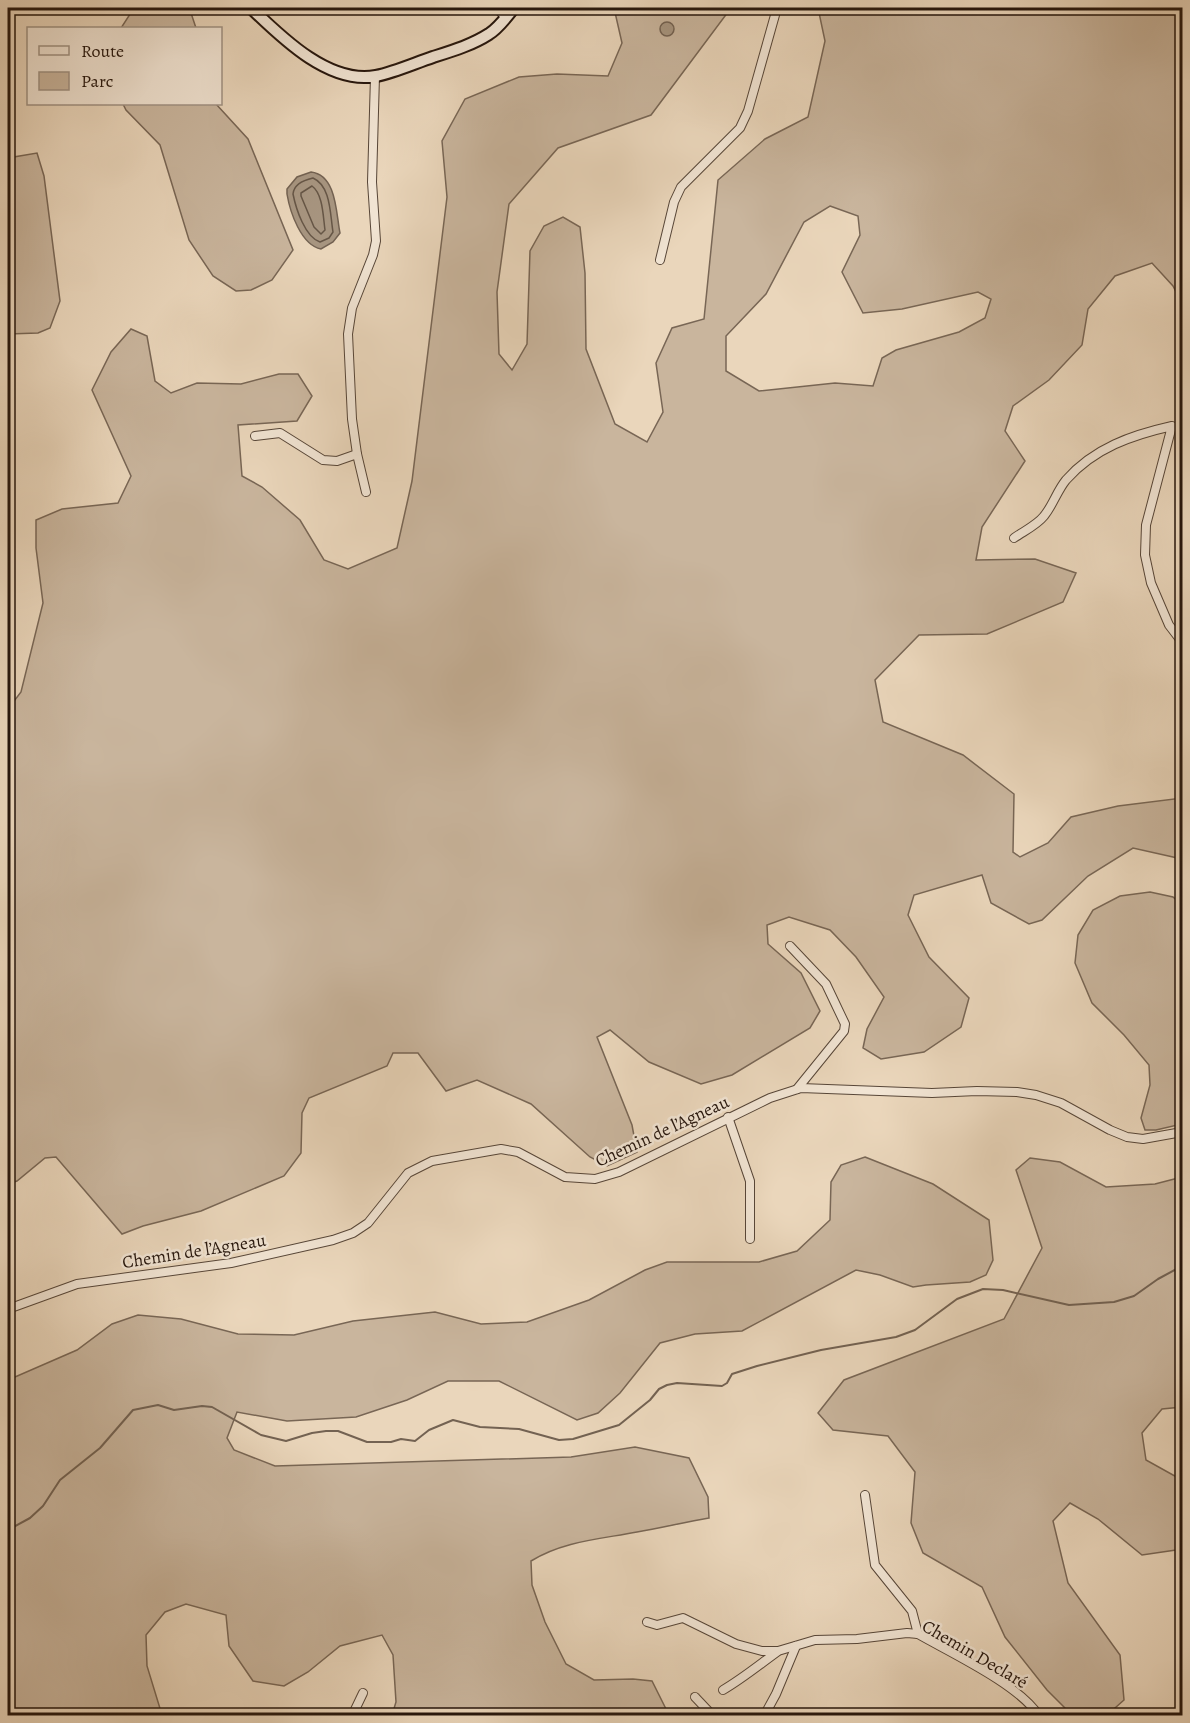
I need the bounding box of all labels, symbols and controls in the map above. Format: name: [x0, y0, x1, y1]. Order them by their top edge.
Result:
legend: [27, 27, 222, 105]
text: Route: [81, 39, 124, 63]
text: Parc: [81, 69, 113, 93]
street label: Chemin de l’Agneau: [591, 1089, 733, 1173]
street label: Chemin de l’Agneau: [120, 1228, 268, 1274]
street label: Chemin Declaré: [918, 1614, 1032, 1694]

